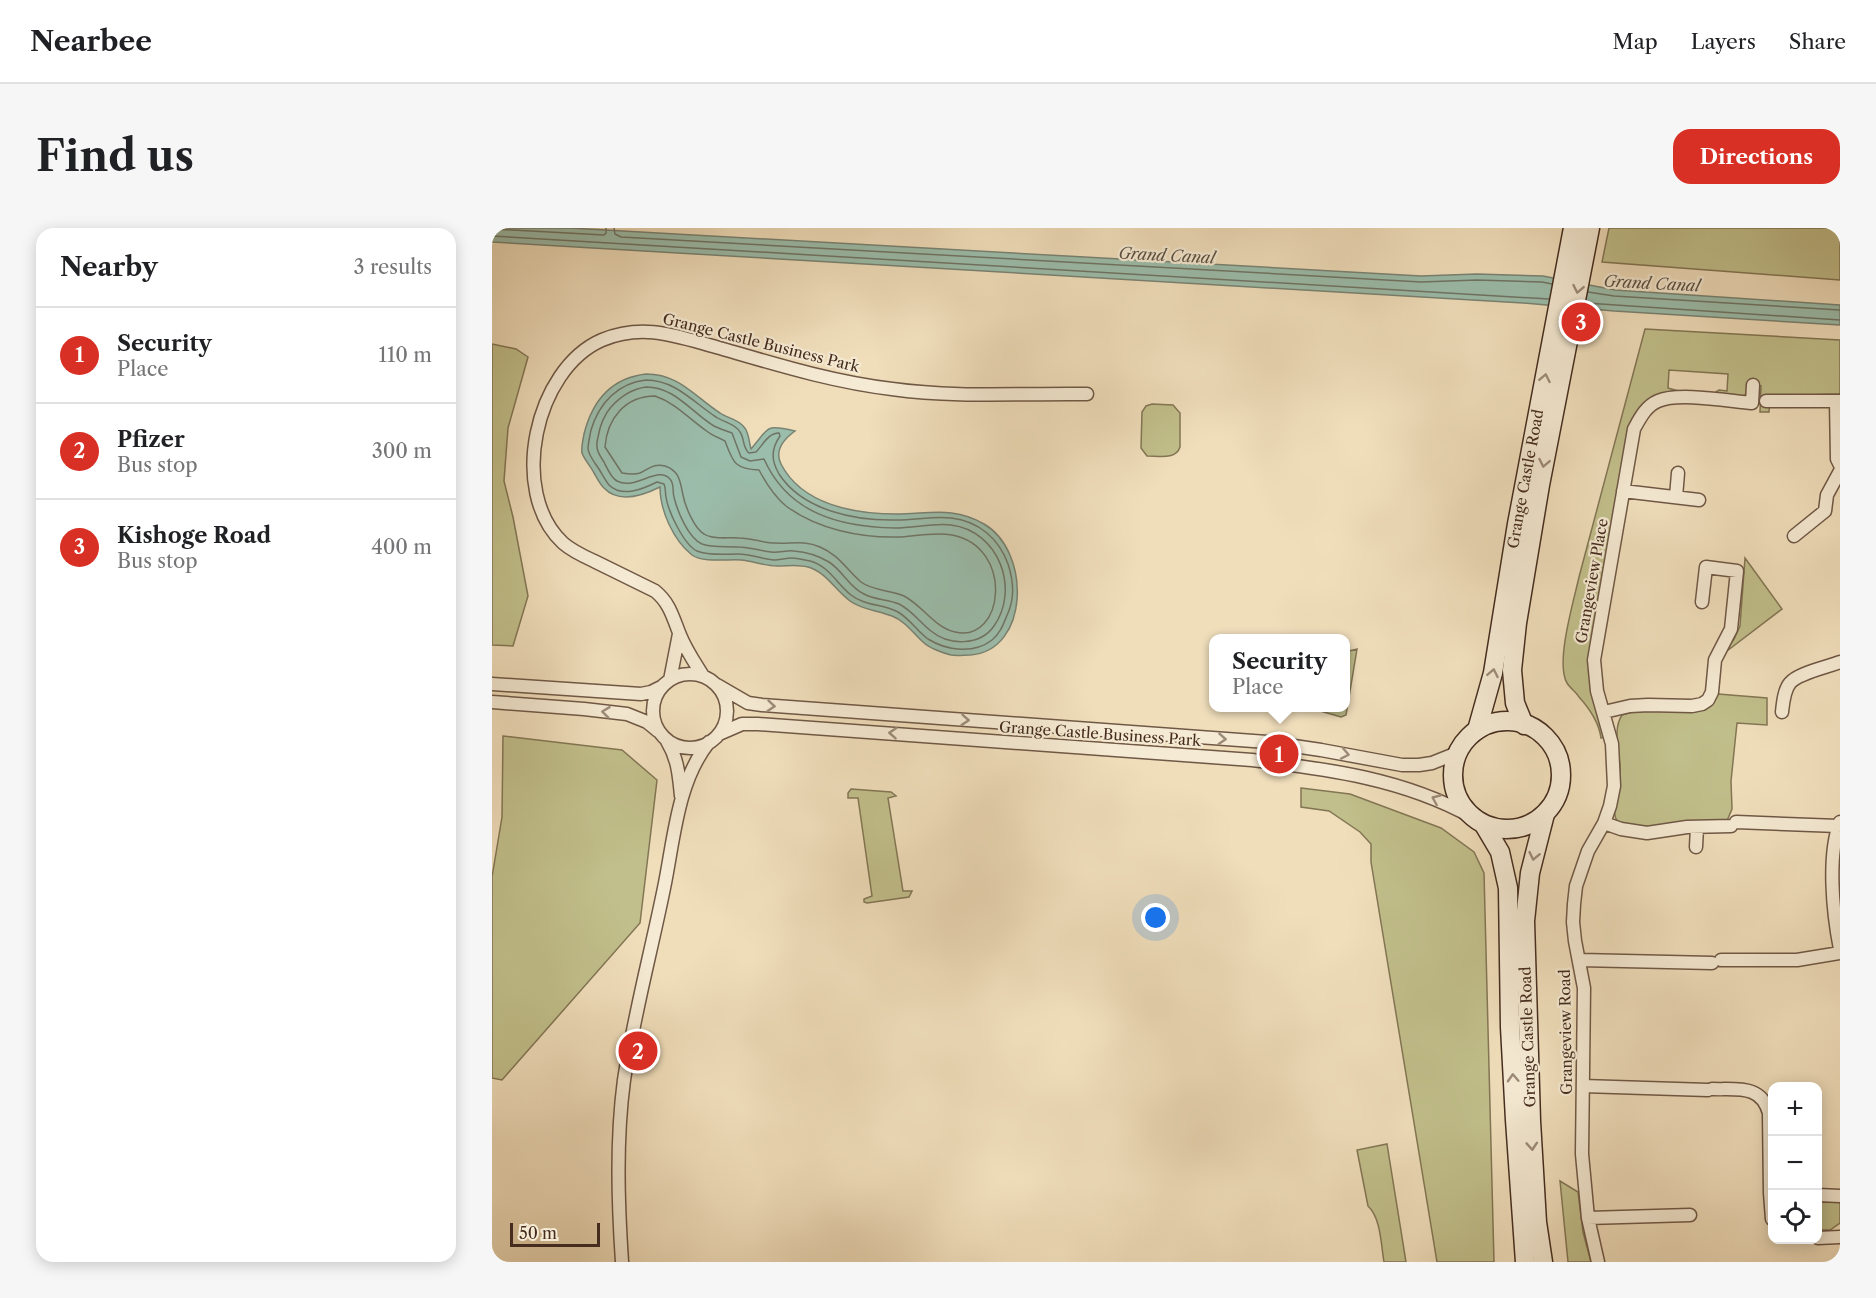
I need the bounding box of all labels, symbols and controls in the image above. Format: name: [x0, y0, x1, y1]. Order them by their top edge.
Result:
text: Nearbee: [30, 24, 152, 58]
text: Map: [1613, 29, 1658, 54]
text: Layers: [1691, 29, 1756, 54]
text: Share: [1789, 29, 1846, 54]
button: Directions: [1673, 129, 1840, 184]
text: Find us: [36, 130, 194, 182]
water label: Grand Canal: [1118, 242, 1218, 268]
text: Nearby: [60, 251, 158, 283]
text: 3 results: [354, 255, 432, 279]
water label: Grand Canal: [1603, 270, 1703, 296]
one-way arrow: [1572, 284, 1585, 294]
pin: 3: [1562, 300, 1600, 344]
street label: Grange Castle Business Park: [661, 309, 863, 377]
text: Security: [117, 330, 212, 357]
text: 1: [75, 343, 84, 367]
text: 110 m: [379, 343, 432, 367]
text: Place: [117, 357, 168, 381]
one-way arrow: [1538, 373, 1551, 383]
street label: Grange Castle Road: [1503, 408, 1547, 550]
text: Pfizer: [117, 426, 185, 453]
text: 2: [74, 439, 85, 463]
text: 300 m: [372, 439, 432, 463]
text: Bus stop: [117, 453, 198, 477]
one-way arrow: [1539, 459, 1551, 468]
street label: Grangeview Place: [1571, 517, 1612, 645]
text: Kishoge Road: [117, 522, 271, 549]
text: 3: [74, 535, 85, 559]
text: 400 m: [371, 535, 432, 559]
text: Bus stop: [117, 549, 198, 573]
popup: [1209, 634, 1350, 712]
text: Security: [1232, 648, 1327, 675]
one-way arrow: [1486, 669, 1499, 679]
text: Place: [1232, 675, 1283, 699]
one-way arrow: [766, 699, 775, 712]
one-way arrow: [601, 706, 610, 718]
one-way arrow: [961, 713, 970, 726]
street label: Grange Castle Business Park: [999, 717, 1203, 750]
one-way arrow: [889, 727, 898, 740]
one-way arrow: [1218, 732, 1227, 745]
pin: 1: [1260, 732, 1298, 776]
one-way arrow: [1340, 747, 1350, 760]
one-way arrow: [1431, 794, 1442, 806]
one-way arrow: [1528, 851, 1541, 861]
your location: [1141, 903, 1170, 932]
street label: Grange Castle Road: [1516, 966, 1539, 1108]
street label: Grangeview Road: [1555, 969, 1576, 1095]
pin: 2: [618, 1028, 658, 1074]
one-way arrow: [1506, 1073, 1519, 1082]
map controls: [1768, 1082, 1822, 1244]
button: +: [1768, 1082, 1822, 1136]
button: −: [1768, 1136, 1822, 1190]
one-way arrow: [1526, 1142, 1539, 1151]
button: locate: [1768, 1190, 1822, 1244]
scale bar: [510, 1220, 600, 1248]
text: 50 m: [519, 1223, 557, 1243]

